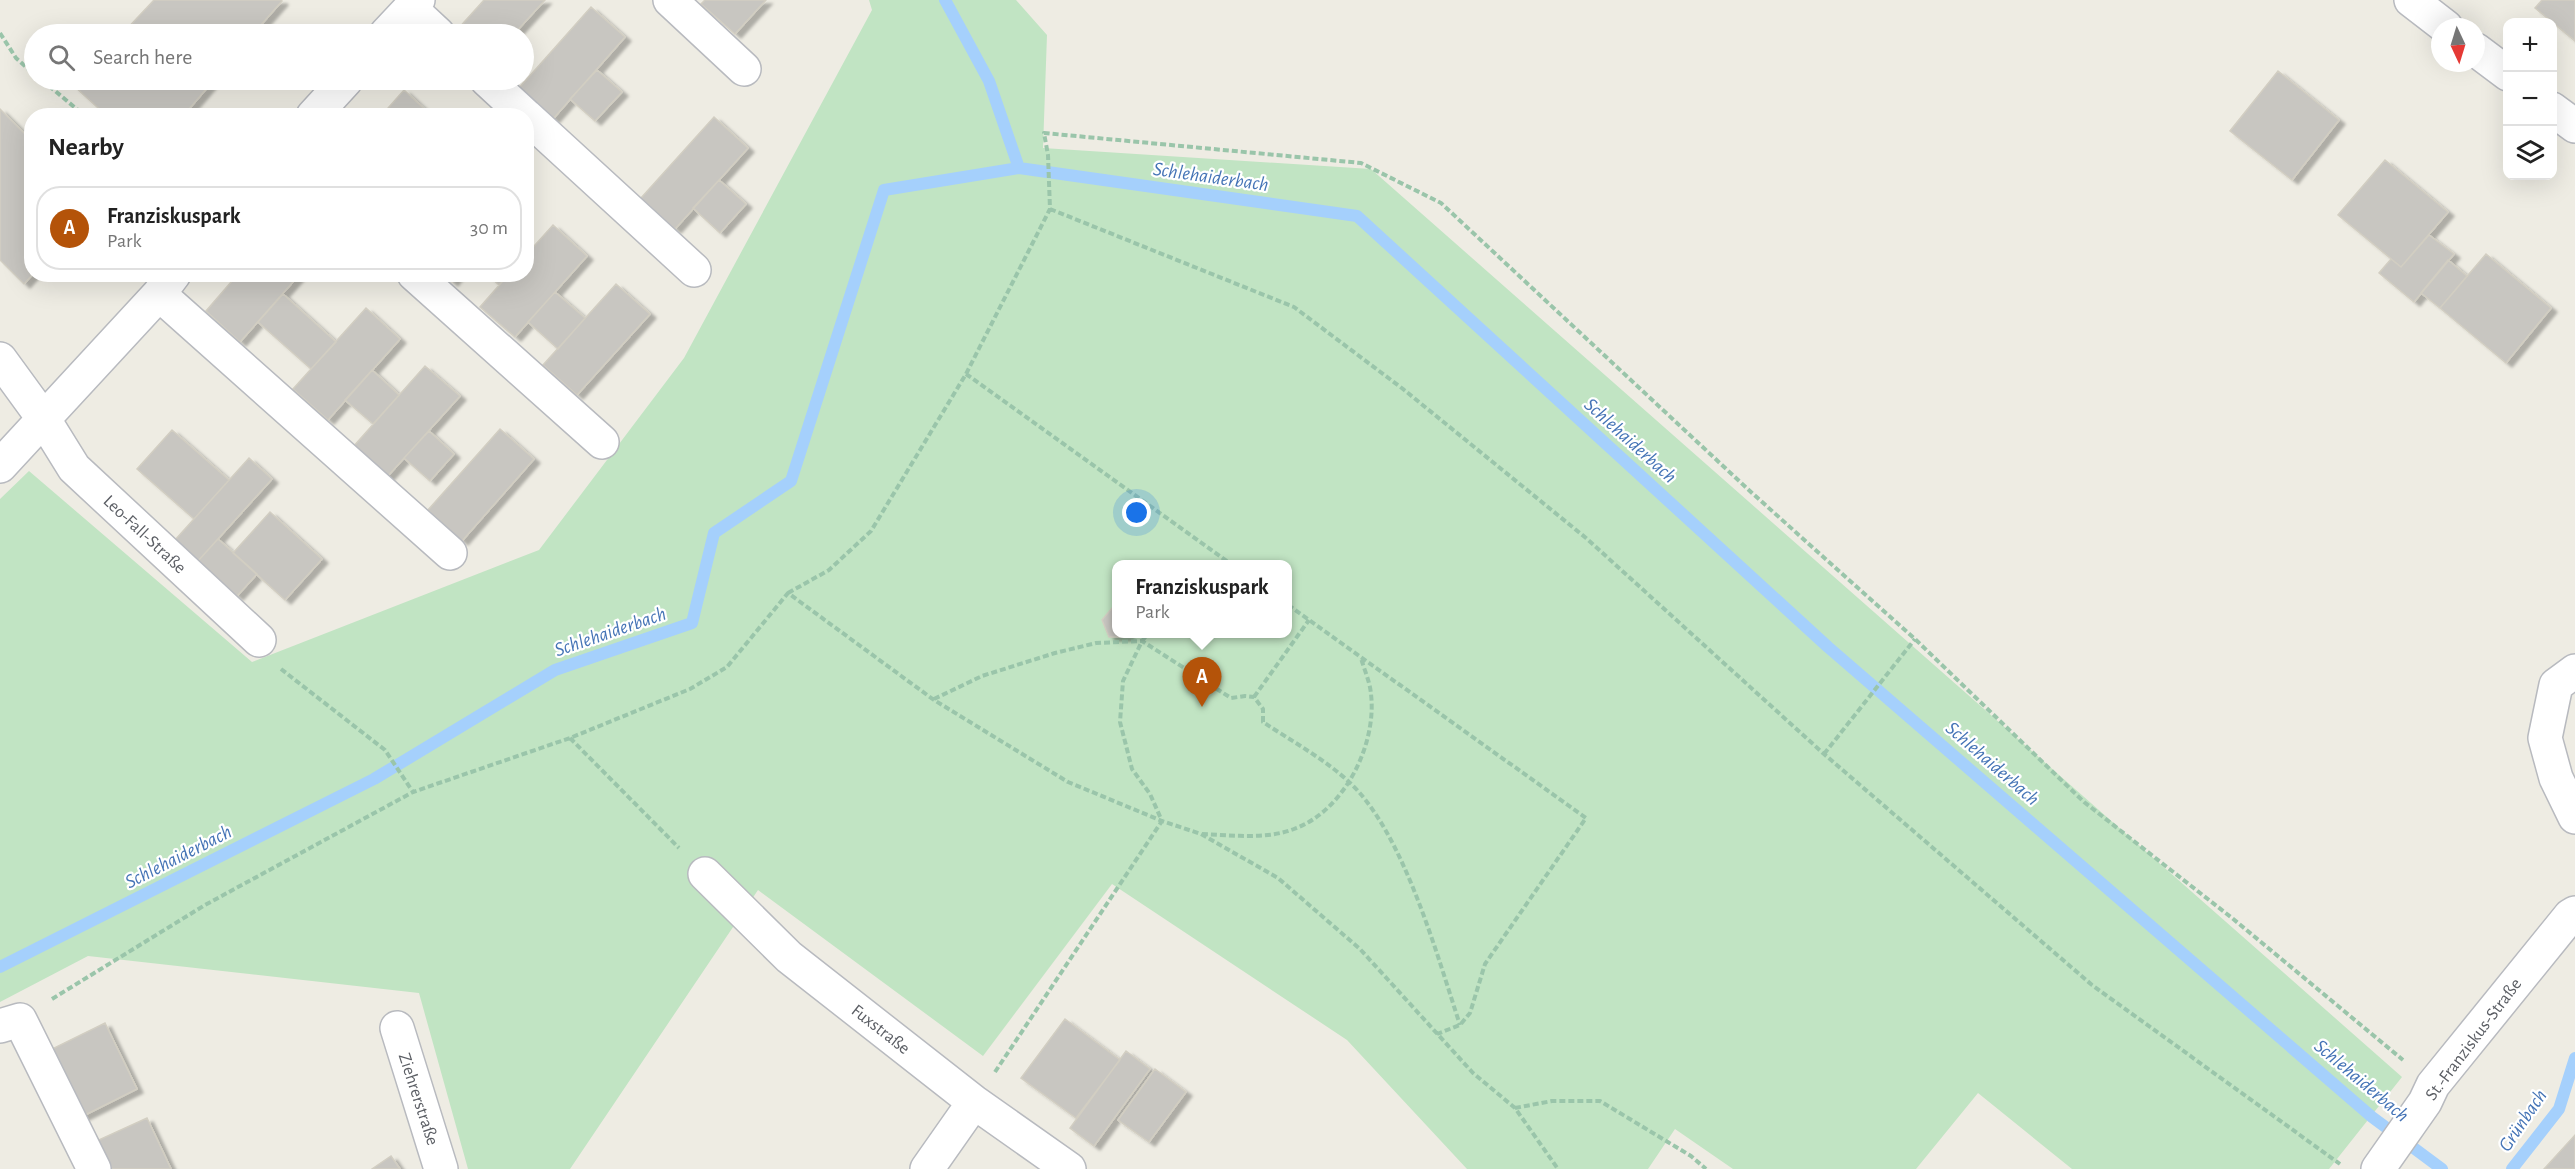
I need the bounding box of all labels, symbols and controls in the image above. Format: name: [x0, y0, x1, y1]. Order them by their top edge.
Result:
north arrow: [2431, 18, 2485, 72]
map controls: [2503, 18, 2557, 180]
button: +: [2503, 18, 2557, 72]
search box: [24, 24, 534, 90]
icon: search: [45, 41, 78, 74]
text: Search here: [93, 46, 192, 68]
button: −: [2503, 72, 2557, 126]
button: layers: [2503, 126, 2557, 180]
text: Nearby: [48, 134, 124, 160]
water label: Schlehaiderbach: [1152, 159, 1270, 195]
text: Franziskuspark: [107, 205, 241, 227]
text: A: [64, 218, 76, 238]
text: 30 m: [470, 218, 508, 238]
text: Park: [107, 231, 142, 251]
water label: Schlehaiderbach: [1580, 394, 1680, 487]
street label: Leo-Fall-Straße: [99, 492, 189, 577]
your location: [1122, 498, 1151, 527]
popup: [1112, 560, 1292, 638]
text: Franziskuspark: [1135, 576, 1269, 598]
text: Park: [1135, 602, 1170, 622]
water label: Schlehaiderbach: [552, 604, 669, 660]
pin: A: [1182, 658, 1222, 707]
water label: Schlehaiderbach: [1942, 718, 2043, 809]
water label: Schlehaiderbach: [122, 822, 235, 892]
street label: St.-Franziskus-Straße: [2422, 975, 2525, 1104]
street label: Fuxstraße: [848, 1002, 913, 1058]
water label: Schlehaiderbach: [2310, 1036, 2412, 1126]
street label: Ziehrerstraße: [395, 1051, 441, 1148]
water label: Grünbach: [2495, 1086, 2551, 1155]

